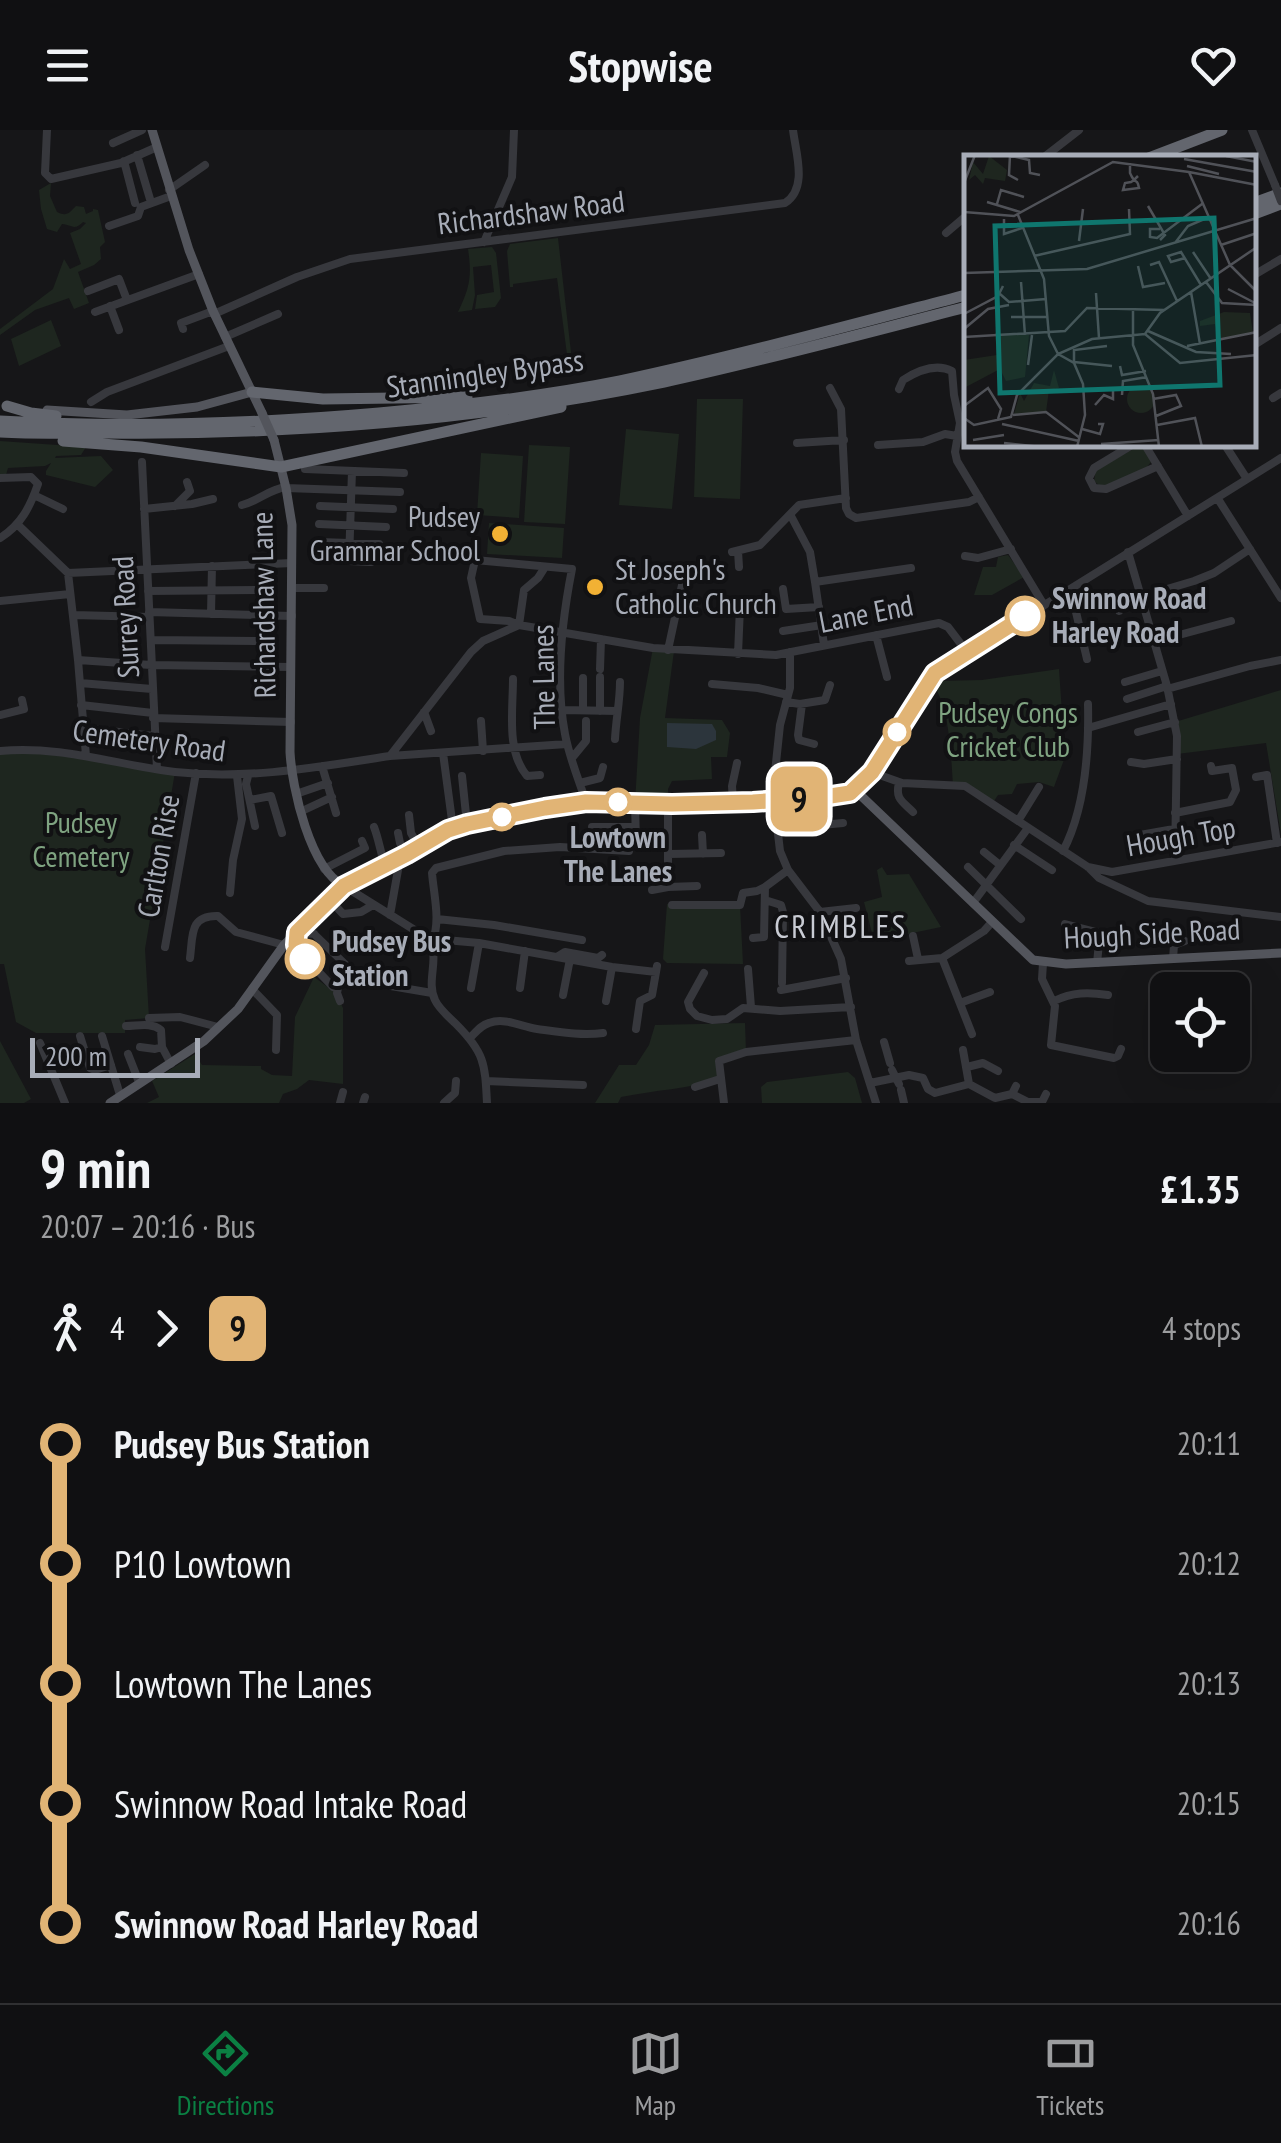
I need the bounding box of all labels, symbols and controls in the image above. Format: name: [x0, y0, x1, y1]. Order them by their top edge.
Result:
text: Stopwise: [568, 36, 713, 94]
icon: menu: [40, 38, 95, 93]
icon: heart: [1186, 38, 1241, 93]
inset map: [964, 155, 1256, 448]
street label: Richardshaw Road: [435, 181, 627, 242]
street label: Stanningley Bypass: [384, 339, 586, 406]
place label: Pudsey Grammar School: [310, 496, 481, 569]
street label: Richardshaw Lane: [241, 511, 284, 699]
marker: Pudsey Grammar School: [489, 523, 511, 545]
place label: St Joseph's Catholic Church: [615, 549, 777, 622]
street label: Surrey Road: [102, 555, 147, 679]
marker: St Joseph's Catholic Church: [584, 576, 606, 598]
place label: Swinnow Road Harley Road: [1052, 578, 1206, 651]
street label: Lane End: [815, 584, 916, 641]
marker: Swinnow Road Harley Road: [1006, 597, 1044, 635]
street label: The Lanes: [522, 624, 563, 730]
park label: Pudsey Congs Cricket Club: [938, 692, 1078, 765]
street label: Cemetery Road: [70, 710, 228, 770]
unlabelled marker: [884, 719, 910, 745]
line badge: 9: [766, 766, 832, 832]
text: 9: [791, 776, 807, 822]
marker: Lowtown The Lanes: [605, 789, 631, 815]
street label: Carlton Rise: [128, 791, 188, 920]
park label: Pudsey Cemetery: [32, 802, 130, 875]
unlabelled marker: [489, 804, 515, 830]
street label: Hough Top: [1123, 807, 1238, 864]
place label: Lowtown The Lanes: [564, 817, 672, 890]
district label: CRIMBLES: [774, 905, 908, 947]
street label: Hough Side Road: [1063, 908, 1241, 957]
place label: Pudsey Bus Station: [332, 921, 451, 994]
marker: Pudsey Bus Station: [286, 940, 324, 978]
map controls: [1150, 972, 1250, 1072]
button: locate: [1150, 972, 1250, 1072]
scale bar: [30, 1033, 200, 1078]
text: 200 m: [45, 1037, 107, 1074]
text: 9 min: [40, 1132, 151, 1203]
text: £1.35: [1160, 1164, 1241, 1213]
text: 20:07 – 20:16 · Bus: [40, 1205, 255, 1247]
icon: walk: [40, 1301, 95, 1356]
icon: forward: [139, 1301, 194, 1356]
text: 9: [229, 1305, 246, 1351]
text: 4: [110, 1307, 124, 1349]
text: 4 stops: [1162, 1307, 1241, 1349]
text: Pudsey Bus Station: [114, 1419, 370, 1468]
text: 20:11: [1177, 1422, 1241, 1464]
text: P10 Lowtown: [114, 1539, 291, 1588]
text: 20:12: [1177, 1542, 1241, 1584]
text: Lowtown The Lanes: [114, 1659, 372, 1708]
text: 20:13: [1177, 1662, 1241, 1704]
text: Swinnow Road Intake Road: [114, 1779, 467, 1828]
text: 20:15: [1177, 1782, 1241, 1824]
text: Swinnow Road Harley Road: [114, 1899, 478, 1948]
text: 20:16: [1177, 1902, 1241, 1944]
tab: Directions: [177, 2026, 274, 2123]
tab: Map: [628, 2026, 683, 2123]
tab: Tickets: [1036, 2026, 1104, 2123]

